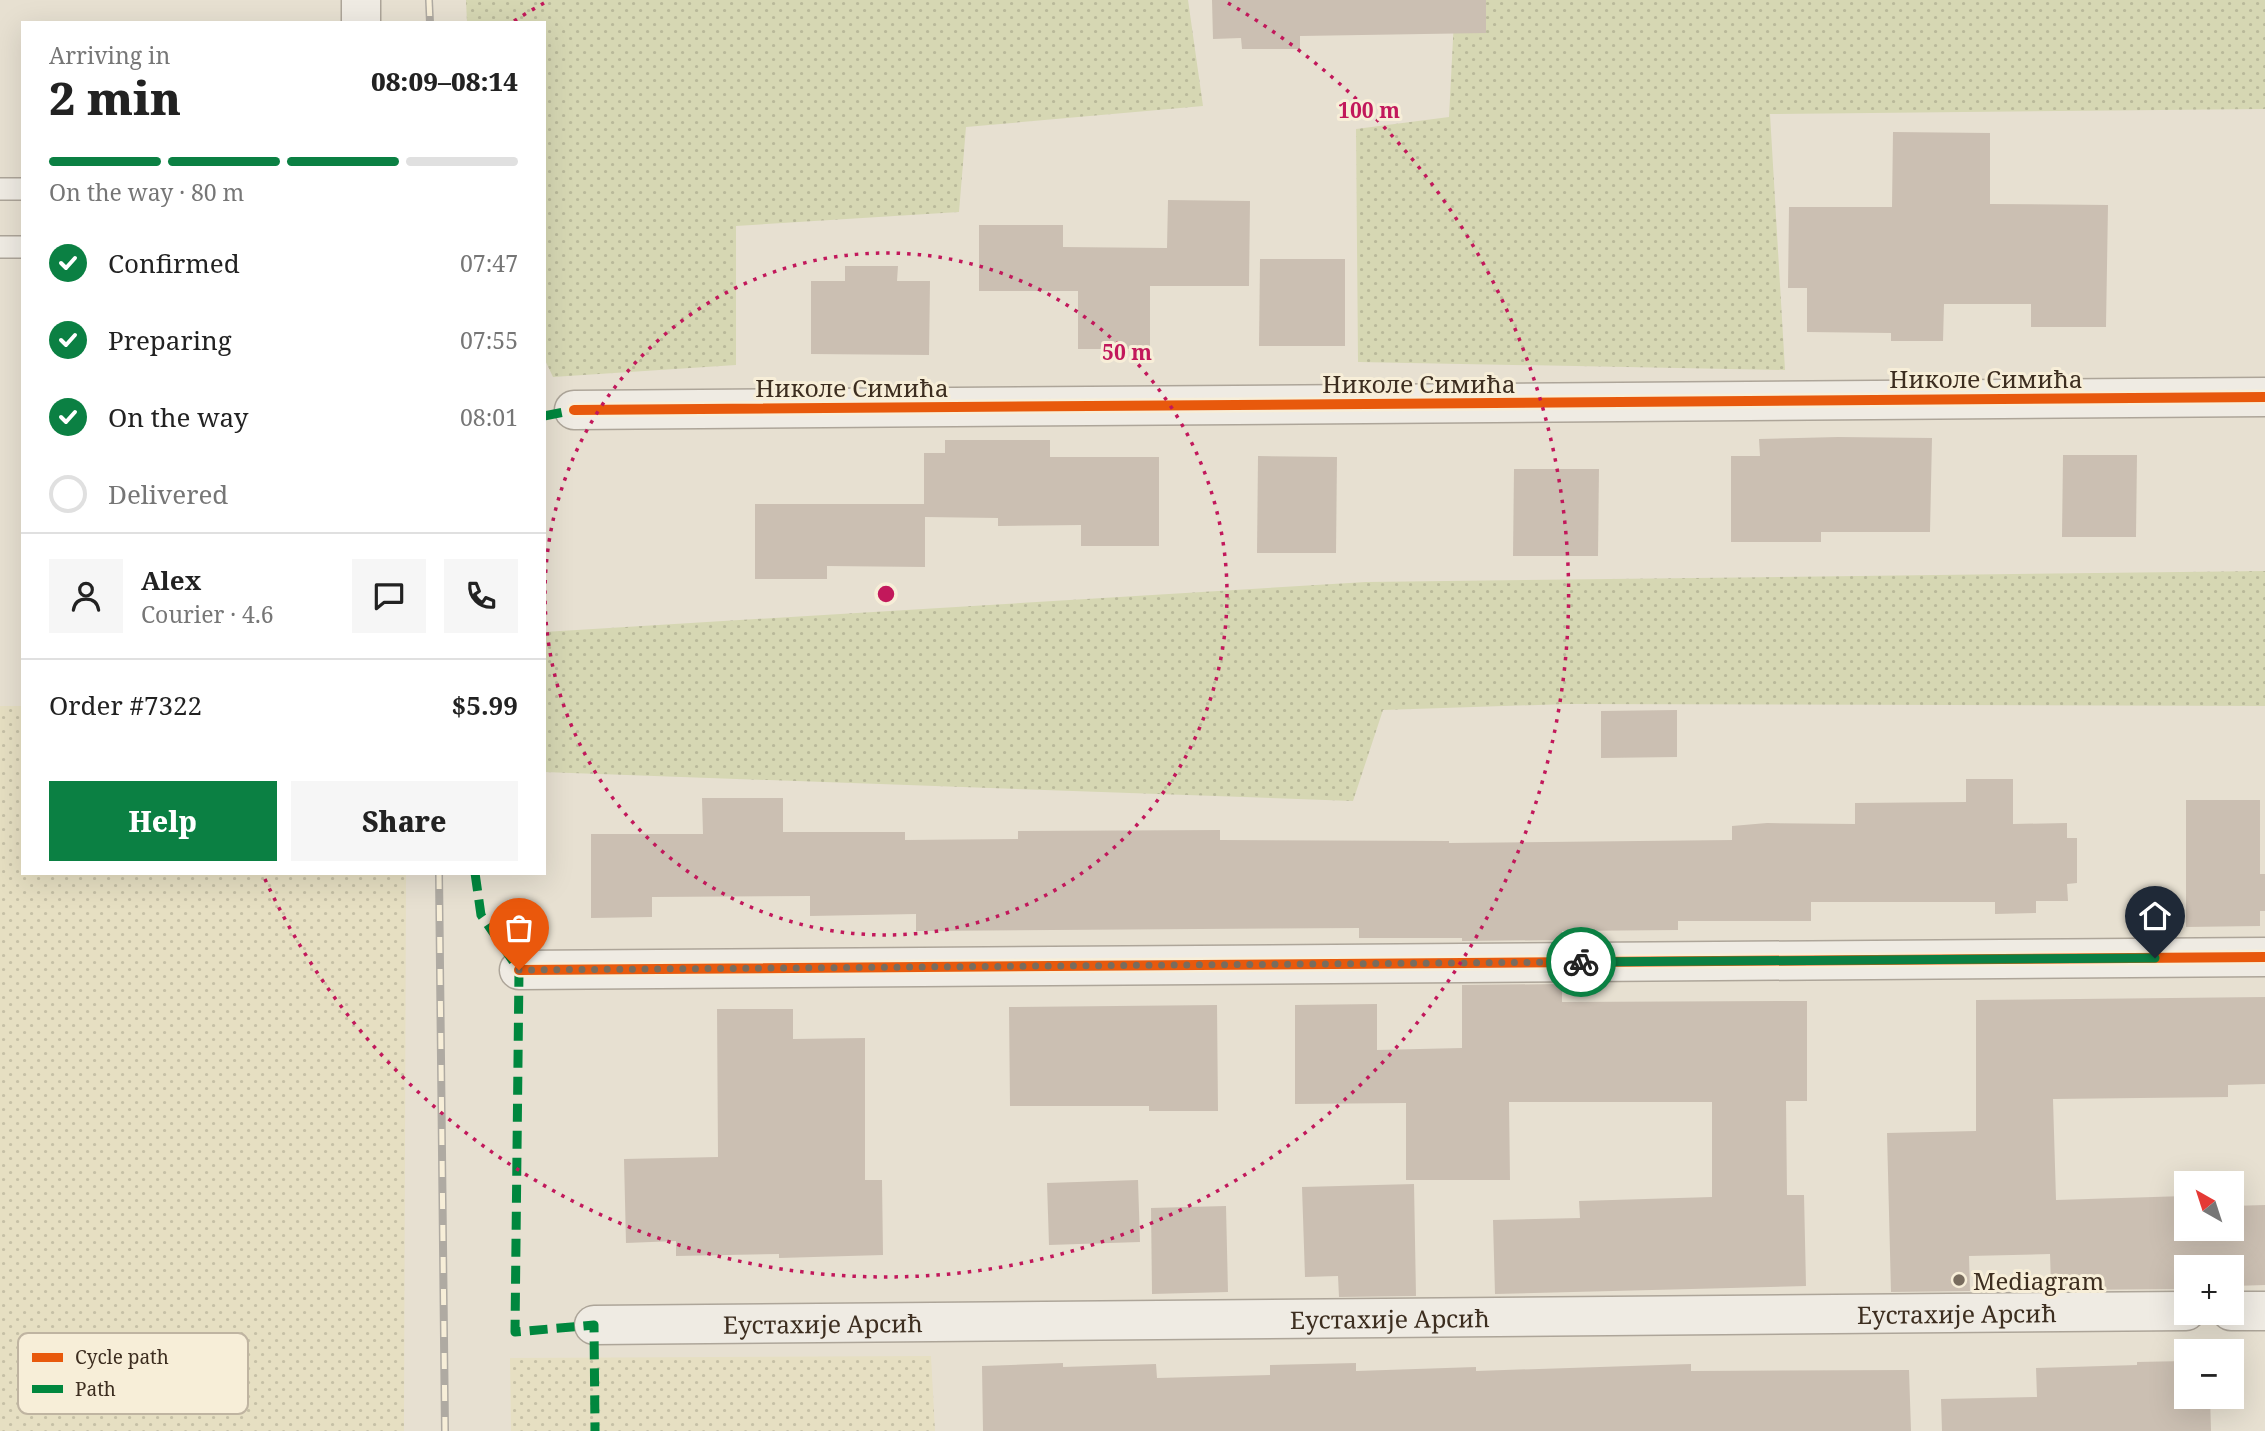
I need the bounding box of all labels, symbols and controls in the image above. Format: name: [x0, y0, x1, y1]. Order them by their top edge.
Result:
text: Arriving in: [49, 39, 170, 71]
text: 08:09–08:14: [371, 63, 518, 99]
text: 2 min: [49, 66, 181, 128]
text: 100 m: [1338, 96, 1400, 124]
text: On the way · 80 m: [49, 176, 244, 208]
icon: check: [49, 244, 87, 282]
text: Confirmed: [108, 245, 240, 281]
text: 07:47: [460, 247, 518, 279]
icon: check: [49, 321, 87, 359]
text: Preparing: [108, 322, 232, 358]
text: 07:55: [460, 324, 518, 356]
text: 50 m: [1102, 338, 1152, 366]
street label: Николе Симића: [1889, 362, 2083, 395]
street label: Николе Симића: [1322, 367, 1516, 400]
street label: Николе Симића: [755, 371, 949, 404]
icon: check: [49, 398, 87, 436]
text: On the way: [108, 399, 248, 435]
text: 08:01: [460, 401, 518, 433]
text: Delivered: [108, 476, 228, 512]
button: person: [49, 559, 123, 633]
button: chat: [352, 559, 426, 633]
button: phone: [444, 559, 518, 633]
text: Alex: [141, 562, 201, 598]
centre of rings: [874, 582, 898, 606]
text: Courier · 4.6: [141, 598, 274, 630]
text: Order #7322: [49, 687, 202, 723]
text: $5.99: [452, 687, 518, 723]
button: Help: [49, 781, 277, 861]
button: Share: [291, 781, 518, 861]
pin: [2125, 886, 2185, 958]
icon: home: [2136, 897, 2174, 935]
pin: [489, 898, 549, 970]
icon: bag: [500, 909, 538, 947]
courier: [1546, 927, 1616, 997]
icon: bike: [1562, 943, 1600, 981]
north arrow: [2174, 1171, 2244, 1241]
map controls: [2174, 1171, 2244, 1409]
button: +: [2174, 1255, 2244, 1325]
place label: Mediagram: [1973, 1264, 2105, 1297]
marker: Mediagram: [1951, 1272, 1967, 1288]
street label: Еустахије Арсић: [1857, 1296, 2057, 1330]
street label: Еустахије Арсић: [1290, 1301, 1490, 1335]
street label: Еустахије Арсић: [723, 1306, 923, 1340]
legend: [18, 1333, 248, 1414]
button: −: [2174, 1339, 2244, 1409]
text: Cycle path: [75, 1344, 169, 1370]
text: Path: [75, 1376, 116, 1402]

